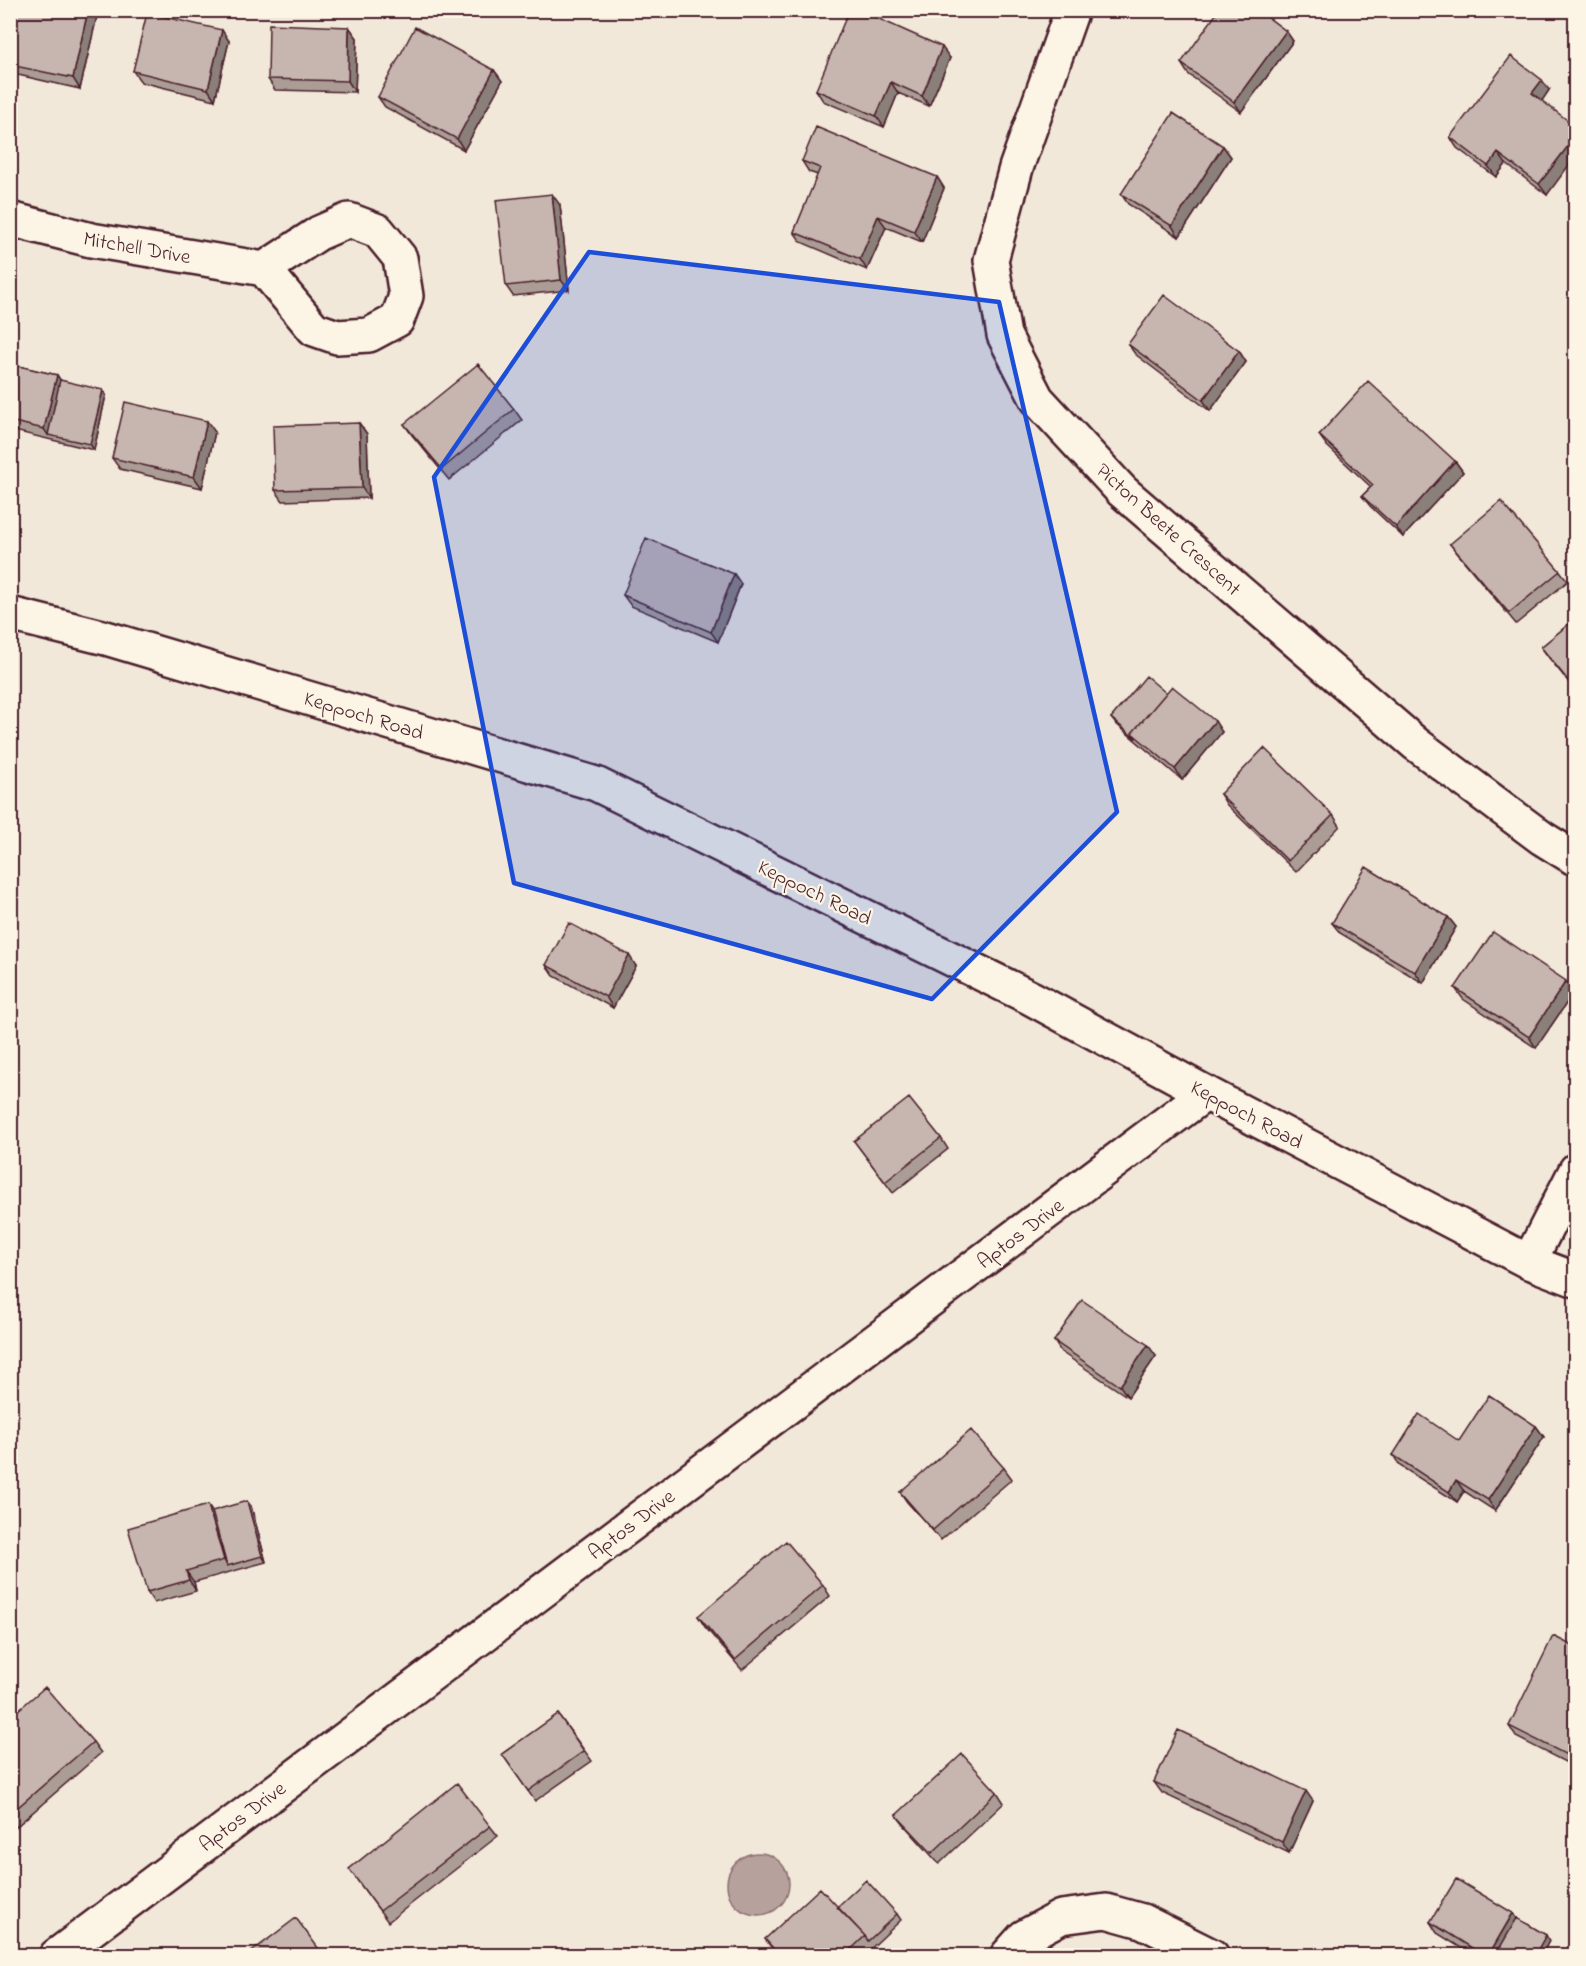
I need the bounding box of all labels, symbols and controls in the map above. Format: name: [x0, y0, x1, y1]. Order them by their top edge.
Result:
street label: Mitchell Drive: [81, 225, 193, 273]
street label: Picton Beete Crescent: [1088, 457, 1247, 604]
street label: Keppoch Road: [300, 685, 427, 749]
street label: Keppoch Road: [752, 853, 876, 934]
street label: Keppoch Road: [1184, 1074, 1308, 1158]
street label: Aptos Drive: [971, 1192, 1071, 1277]
street label: Aptos Drive: [582, 1483, 682, 1568]
street label: Aptos Drive: [193, 1775, 293, 1860]

